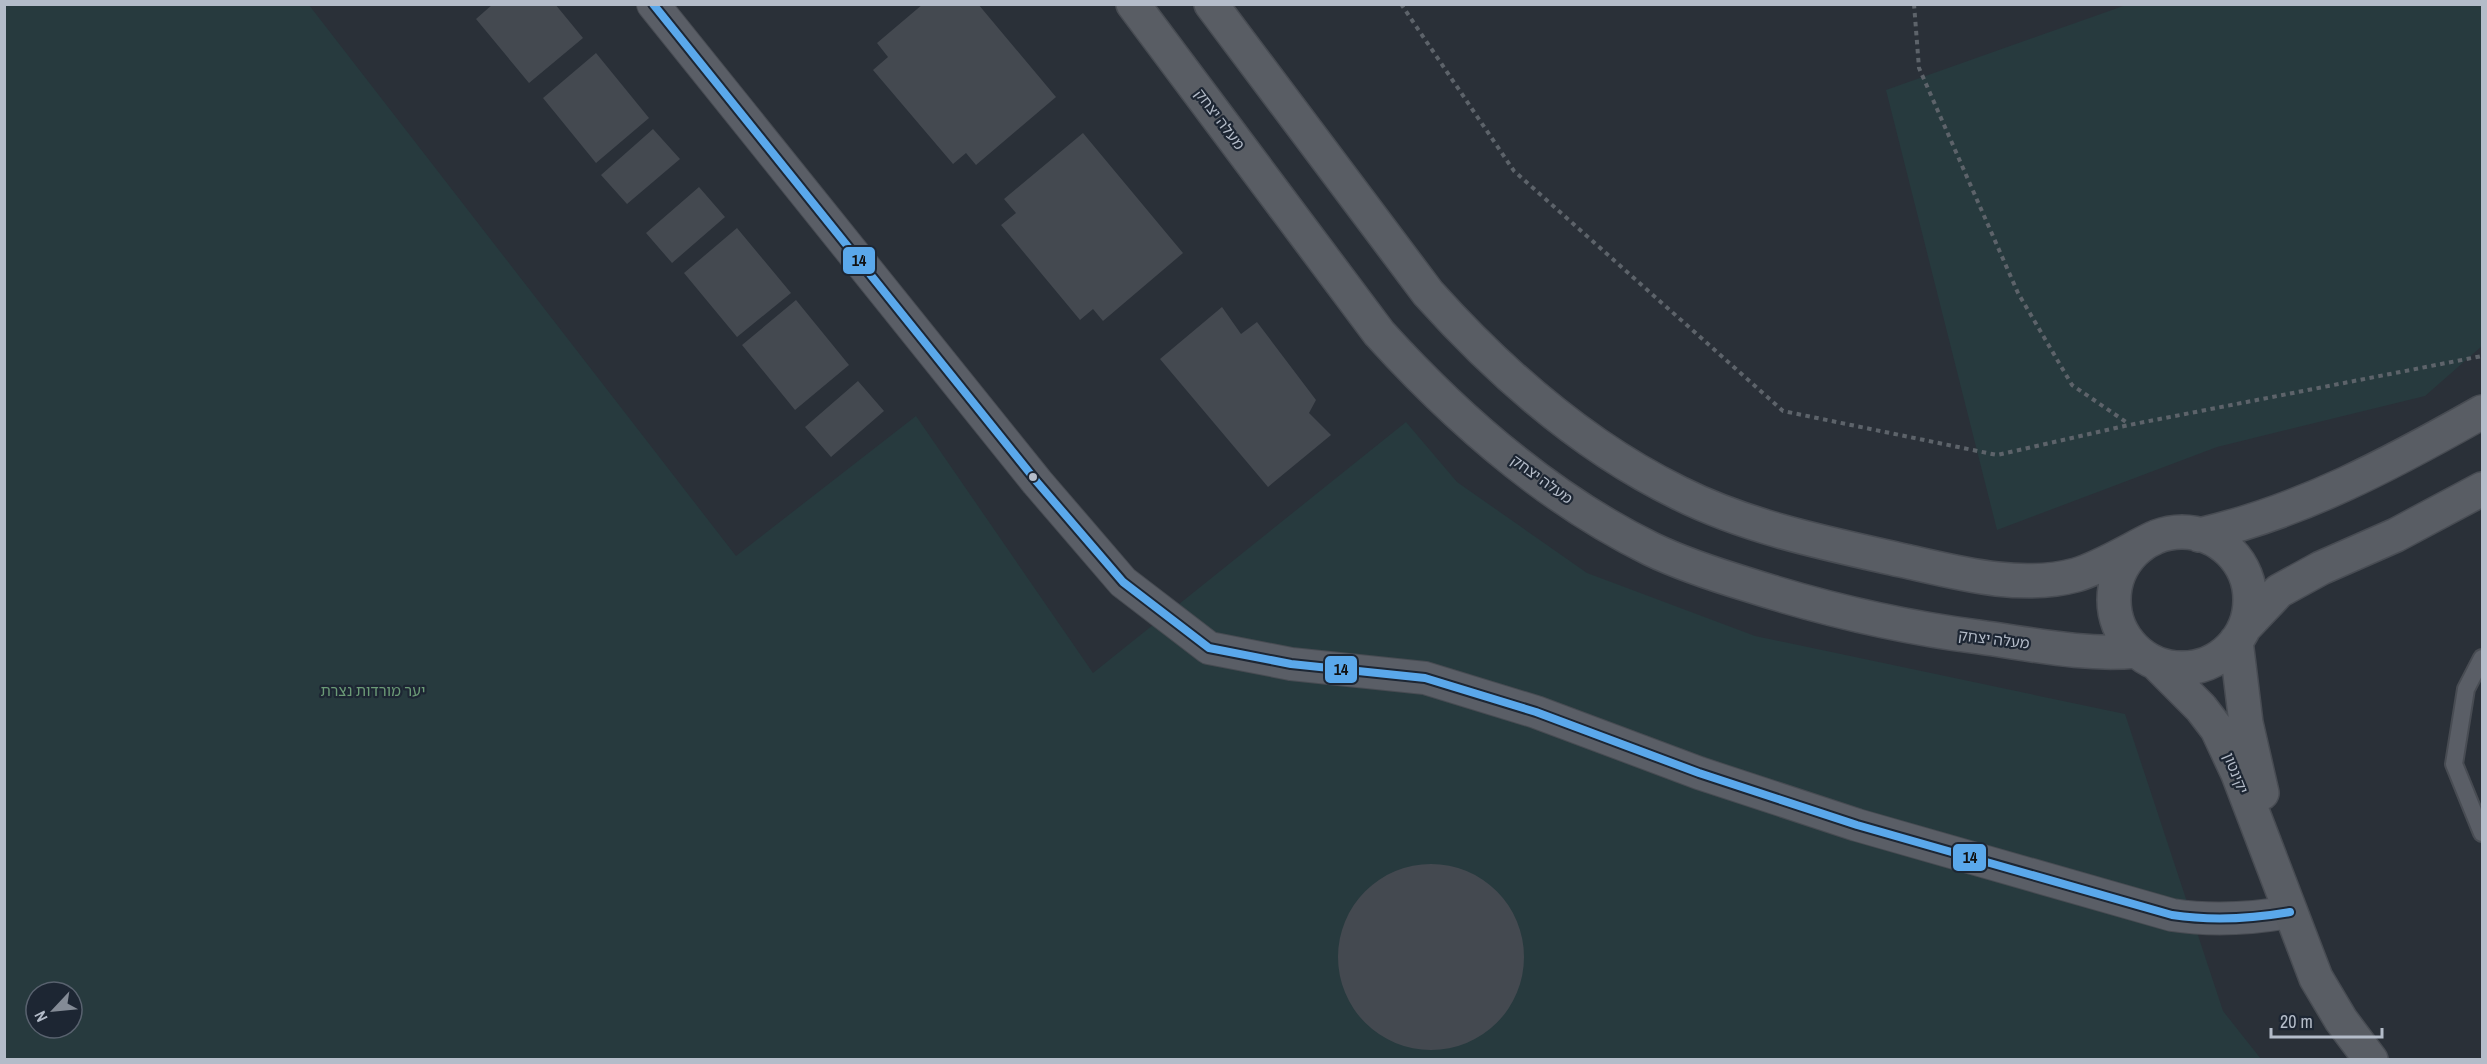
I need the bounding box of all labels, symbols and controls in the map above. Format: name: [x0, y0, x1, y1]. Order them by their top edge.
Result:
street label: מעלה יצחק: [1190, 84, 1250, 154]
line badge: 14: [842, 246, 876, 275]
text: 14: [852, 249, 867, 271]
street label: מעלה יצחק: [1507, 449, 1577, 509]
unlabelled marker: [1027, 471, 1039, 483]
street label: מעלה יצחק: [1957, 624, 2031, 654]
line badge: 14: [1324, 655, 1358, 684]
text: 14: [1334, 658, 1349, 680]
park label: יער מורדות נצרת: [321, 680, 425, 701]
street label: יקינטון: [2218, 749, 2254, 797]
line badge: 14: [1952, 843, 1987, 872]
text: 14: [1963, 846, 1978, 868]
north arrow: [24, 980, 84, 1040]
scale bar: [2271, 1001, 2382, 1039]
text: N: [29, 1007, 52, 1026]
text: 20 m: [2280, 1009, 2313, 1034]

